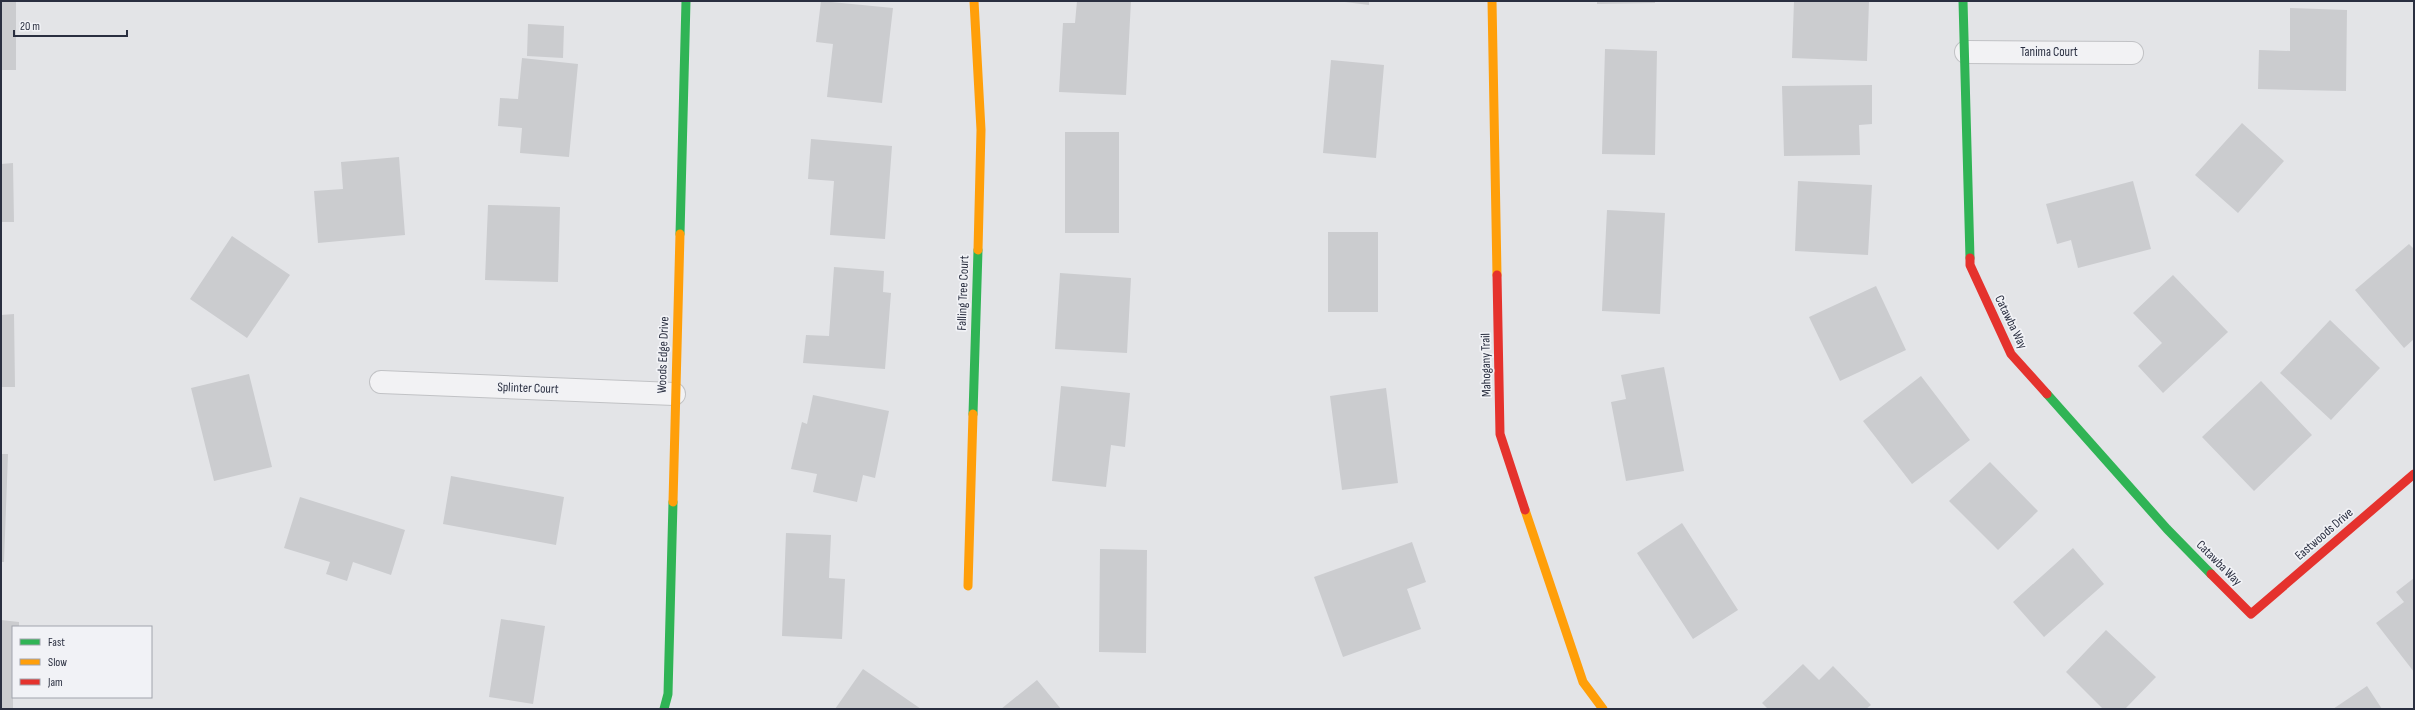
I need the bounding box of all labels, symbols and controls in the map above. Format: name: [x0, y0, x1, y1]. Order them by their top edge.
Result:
scale bar: [14, 12, 127, 38]
text: 20 m: [20, 19, 40, 34]
street label: Tanima Court: [2020, 44, 2078, 60]
street label: Falling Tree Court: [954, 255, 972, 331]
street label: Catawba Way: [1991, 293, 2031, 351]
street label: Woods Edge Drive: [654, 316, 672, 394]
street label: Mahogany Trail: [1477, 333, 1495, 397]
street label: Splinter Court: [497, 379, 559, 397]
street label: Eastwoods Drive: [2292, 504, 2356, 564]
street label: Catawba Way: [2193, 537, 2245, 589]
legend: [12, 626, 152, 698]
text: Fast: [48, 635, 65, 650]
text: Slow: [48, 655, 67, 670]
text: Jam: [47, 675, 63, 690]

